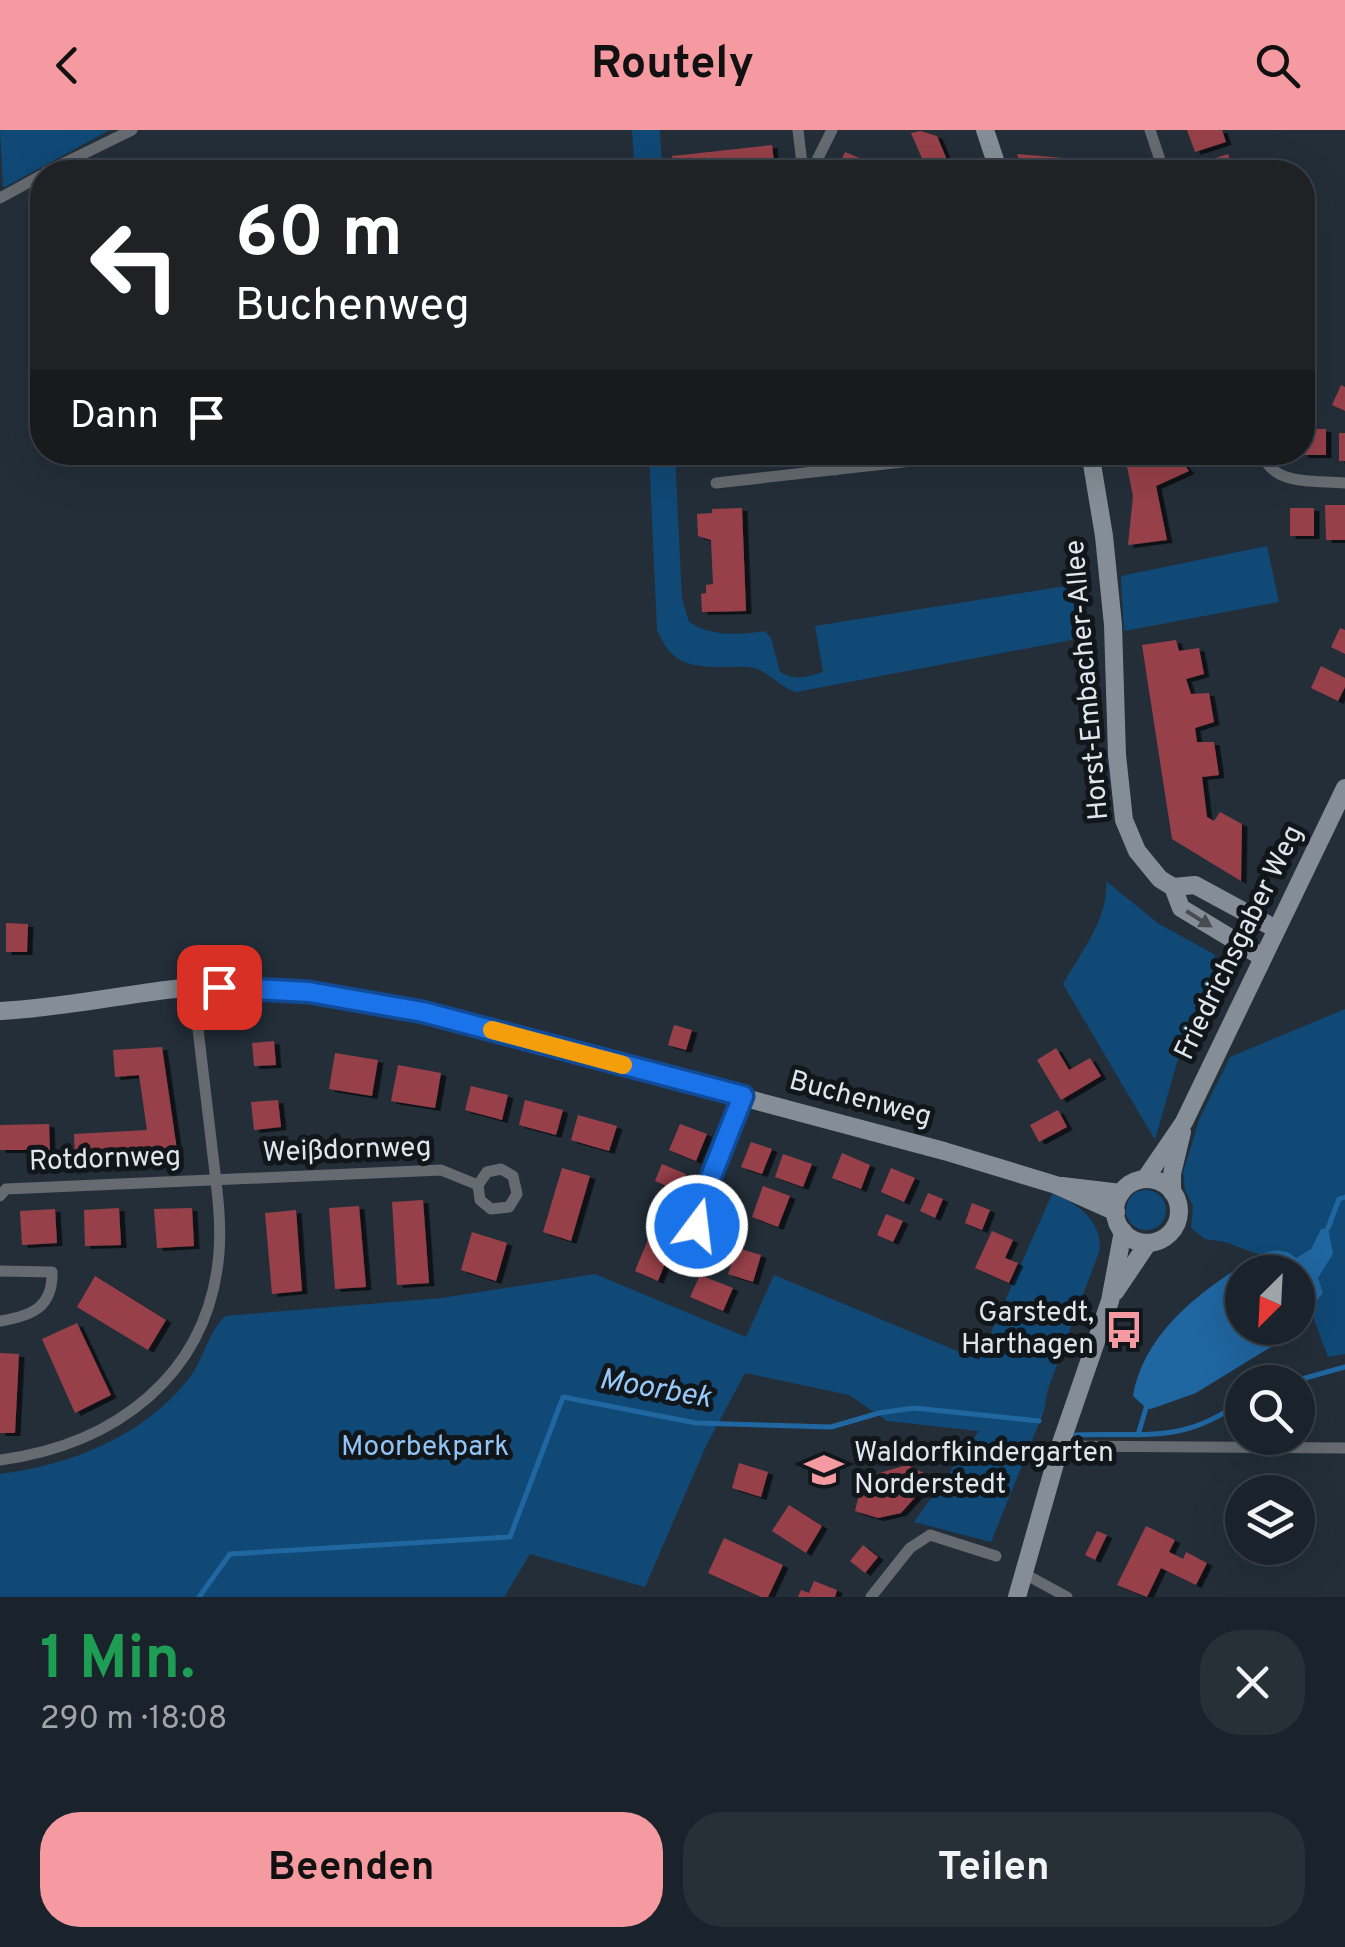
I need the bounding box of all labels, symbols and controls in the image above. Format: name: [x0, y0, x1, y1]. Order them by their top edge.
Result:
text: Routely: [591, 37, 754, 94]
icon: back: [40, 38, 95, 93]
icon: search: [1250, 38, 1305, 93]
text: 60 m: [235, 192, 403, 281]
icon: left: [70, 200, 200, 330]
text: Buchenweg: [235, 279, 470, 336]
icon: arrive: [179, 390, 234, 445]
text: Dann: [70, 393, 159, 442]
street label: Horst-Embacher-Allee: [1058, 538, 1118, 822]
street label: Friedrichsgaber Weg: [1168, 820, 1312, 1066]
one-way arrow: [1185, 910, 1213, 927]
pin: [177, 945, 262, 1030]
icon: arrive: [192, 960, 247, 1015]
street label: Buchenweg: [785, 1064, 935, 1136]
street label: Weißdornweg: [262, 1130, 432, 1172]
street label: Rotdornweg: [28, 1139, 182, 1181]
position arrow: [645, 1174, 749, 1278]
north arrow: [1225, 1255, 1315, 1345]
map controls: [1225, 1255, 1315, 1565]
place label: Garstedt, Harthagen: [961, 1296, 1094, 1364]
bus stop icon: Garstedt, Harthagen: [1103, 1309, 1145, 1351]
water label: Moorbek: [596, 1362, 715, 1418]
button: search: [1225, 1365, 1315, 1455]
park label: Moorbekpark: [341, 1430, 509, 1466]
place label: Waldorfkindergarten Norderstedt: [854, 1436, 1114, 1504]
school or university icon: Waldorfkindergarten Norderstedt: [803, 1449, 845, 1491]
button: layers: [1225, 1475, 1315, 1565]
text: 1 Min.: [40, 1624, 195, 1700]
button: close: [1200, 1630, 1305, 1735]
text: 290 m · 18:08: [40, 1700, 227, 1740]
button: Beenden: [40, 1812, 663, 1927]
button: Teilen: [683, 1812, 1305, 1927]

